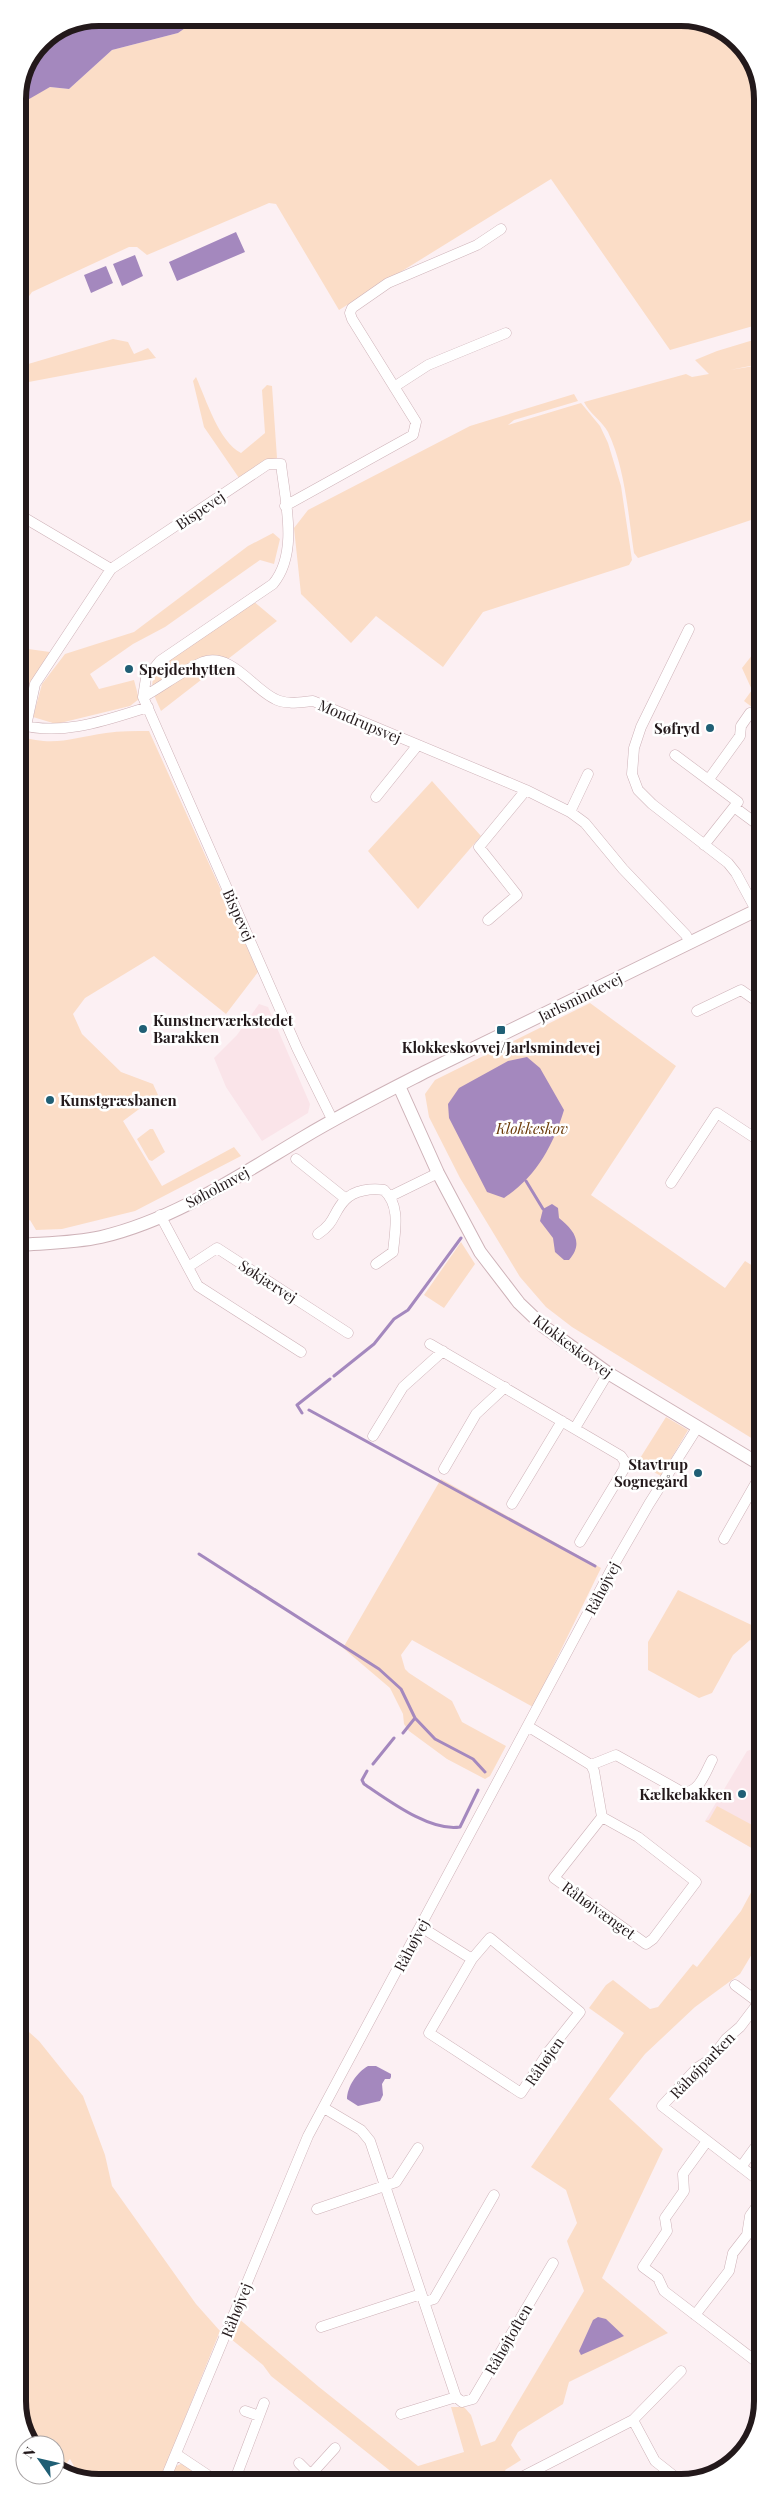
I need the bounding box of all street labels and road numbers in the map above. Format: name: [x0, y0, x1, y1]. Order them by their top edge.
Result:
street label: Bispevej: [171, 486, 229, 534]
street label: Mondrupsvej: [315, 695, 405, 747]
street label: Bispevej: [219, 886, 259, 944]
street label: Jarlsmindevej: [534, 968, 625, 1026]
street label: Søholmvej: [182, 1162, 252, 1212]
street label: Søkjærvej: [235, 1255, 301, 1307]
street label: Klokkeskovvej: [529, 1310, 617, 1382]
street label: Råhøjvej: [580, 1558, 624, 1618]
street label: Råhøjvænget: [558, 1877, 640, 1944]
street label: Råhøjvej: [389, 1915, 433, 1975]
street label: Råhøjparken: [665, 2027, 739, 2103]
street label: Råhøjen: [520, 2033, 568, 2089]
street label: Råhøjvej: [216, 2280, 256, 2340]
street label: Råhøjtoften: [480, 2300, 536, 2378]

